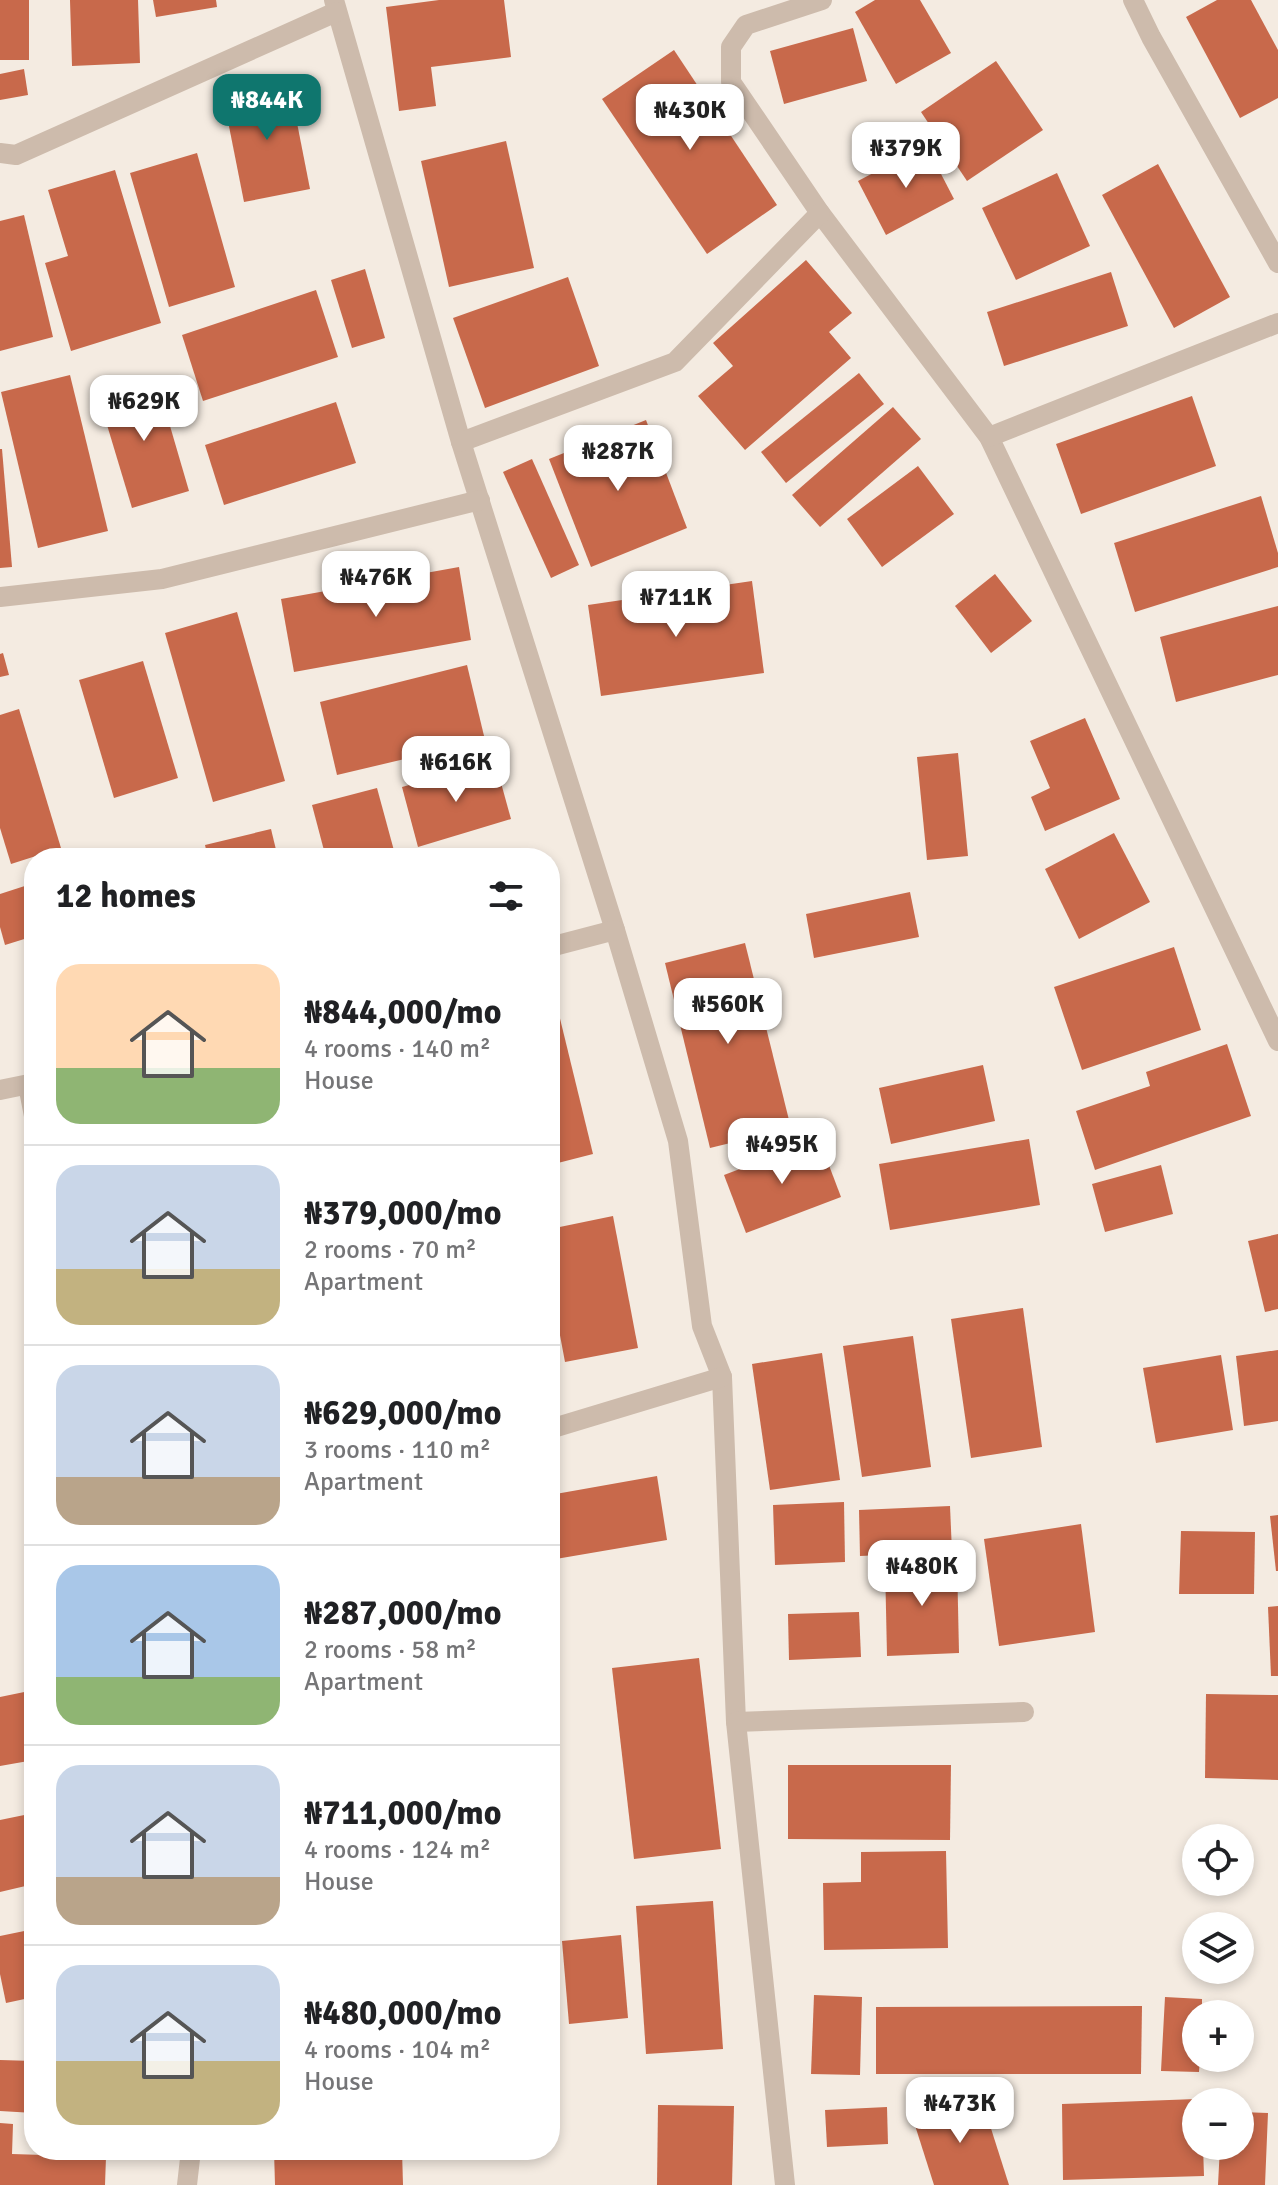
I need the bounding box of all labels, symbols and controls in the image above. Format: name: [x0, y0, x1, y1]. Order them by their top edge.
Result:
pin: ₦844K: [211, 74, 323, 142]
text: ₦844K: [231, 84, 303, 116]
pin: ₦430K: [634, 84, 746, 152]
text: ₦430K: [654, 94, 726, 126]
pin: ₦379K: [850, 122, 962, 190]
text: ₦379K: [870, 132, 942, 164]
pin: ₦629K: [88, 375, 200, 443]
text: ₦629K: [108, 385, 180, 417]
pin: ₦287K: [562, 425, 674, 493]
text: ₦287K: [582, 435, 654, 467]
pin: ₦476K: [320, 551, 432, 619]
text: ₦476K: [340, 561, 412, 593]
pin: ₦711K: [620, 571, 732, 639]
text: ₦711K: [640, 581, 712, 613]
pin: ₦616K: [400, 736, 512, 804]
text: ₦616K: [420, 746, 492, 778]
icon: filters: [484, 874, 528, 918]
text: 12 homes: [56, 875, 196, 917]
pin: ₦560K: [672, 978, 784, 1046]
text: ₦560K: [692, 988, 764, 1020]
text: ₦844,000/mo: [304, 991, 502, 1033]
icon: home: [120, 996, 216, 1092]
text: 4 rooms · 140 m²: [304, 1033, 491, 1065]
text: House: [304, 1065, 374, 1097]
pin: ₦495K: [726, 1118, 838, 1186]
text: ₦495K: [746, 1128, 818, 1160]
text: ₦379,000/mo: [304, 1192, 502, 1234]
icon: home: [120, 1197, 216, 1293]
text: 2 rooms · 70 m²: [304, 1234, 477, 1266]
text: Apartment: [304, 1266, 423, 1298]
text: ₦629,000/mo: [304, 1392, 502, 1434]
icon: home: [120, 1397, 216, 1493]
text: 3 rooms · 110 m²: [304, 1434, 491, 1466]
text: Apartment: [304, 1466, 423, 1498]
pin: ₦480K: [866, 1540, 978, 1608]
text: ₦480K: [886, 1550, 958, 1582]
text: ₦287,000/mo: [304, 1592, 502, 1634]
icon: home: [120, 1597, 216, 1693]
text: 2 rooms · 58 m²: [304, 1634, 477, 1666]
text: Apartment: [304, 1666, 423, 1698]
text: ₦711,000/mo: [304, 1792, 502, 1834]
icon: home: [120, 1797, 216, 1893]
map controls: [1182, 1824, 1254, 2160]
button: locate: [1182, 1824, 1254, 1896]
text: 4 rooms · 124 m²: [304, 1834, 491, 1866]
text: House: [304, 1866, 374, 1898]
button: layers: [1182, 1912, 1254, 1984]
text: ₦480,000/mo: [304, 1992, 502, 2034]
icon: home: [120, 1997, 216, 2093]
button: +: [1182, 2000, 1254, 2072]
text: 4 rooms · 104 m²: [304, 2034, 491, 2066]
text: House: [304, 2066, 374, 2098]
pin: ₦473K: [904, 2077, 1016, 2145]
text: ₦473K: [924, 2087, 996, 2119]
button: −: [1182, 2088, 1254, 2160]

